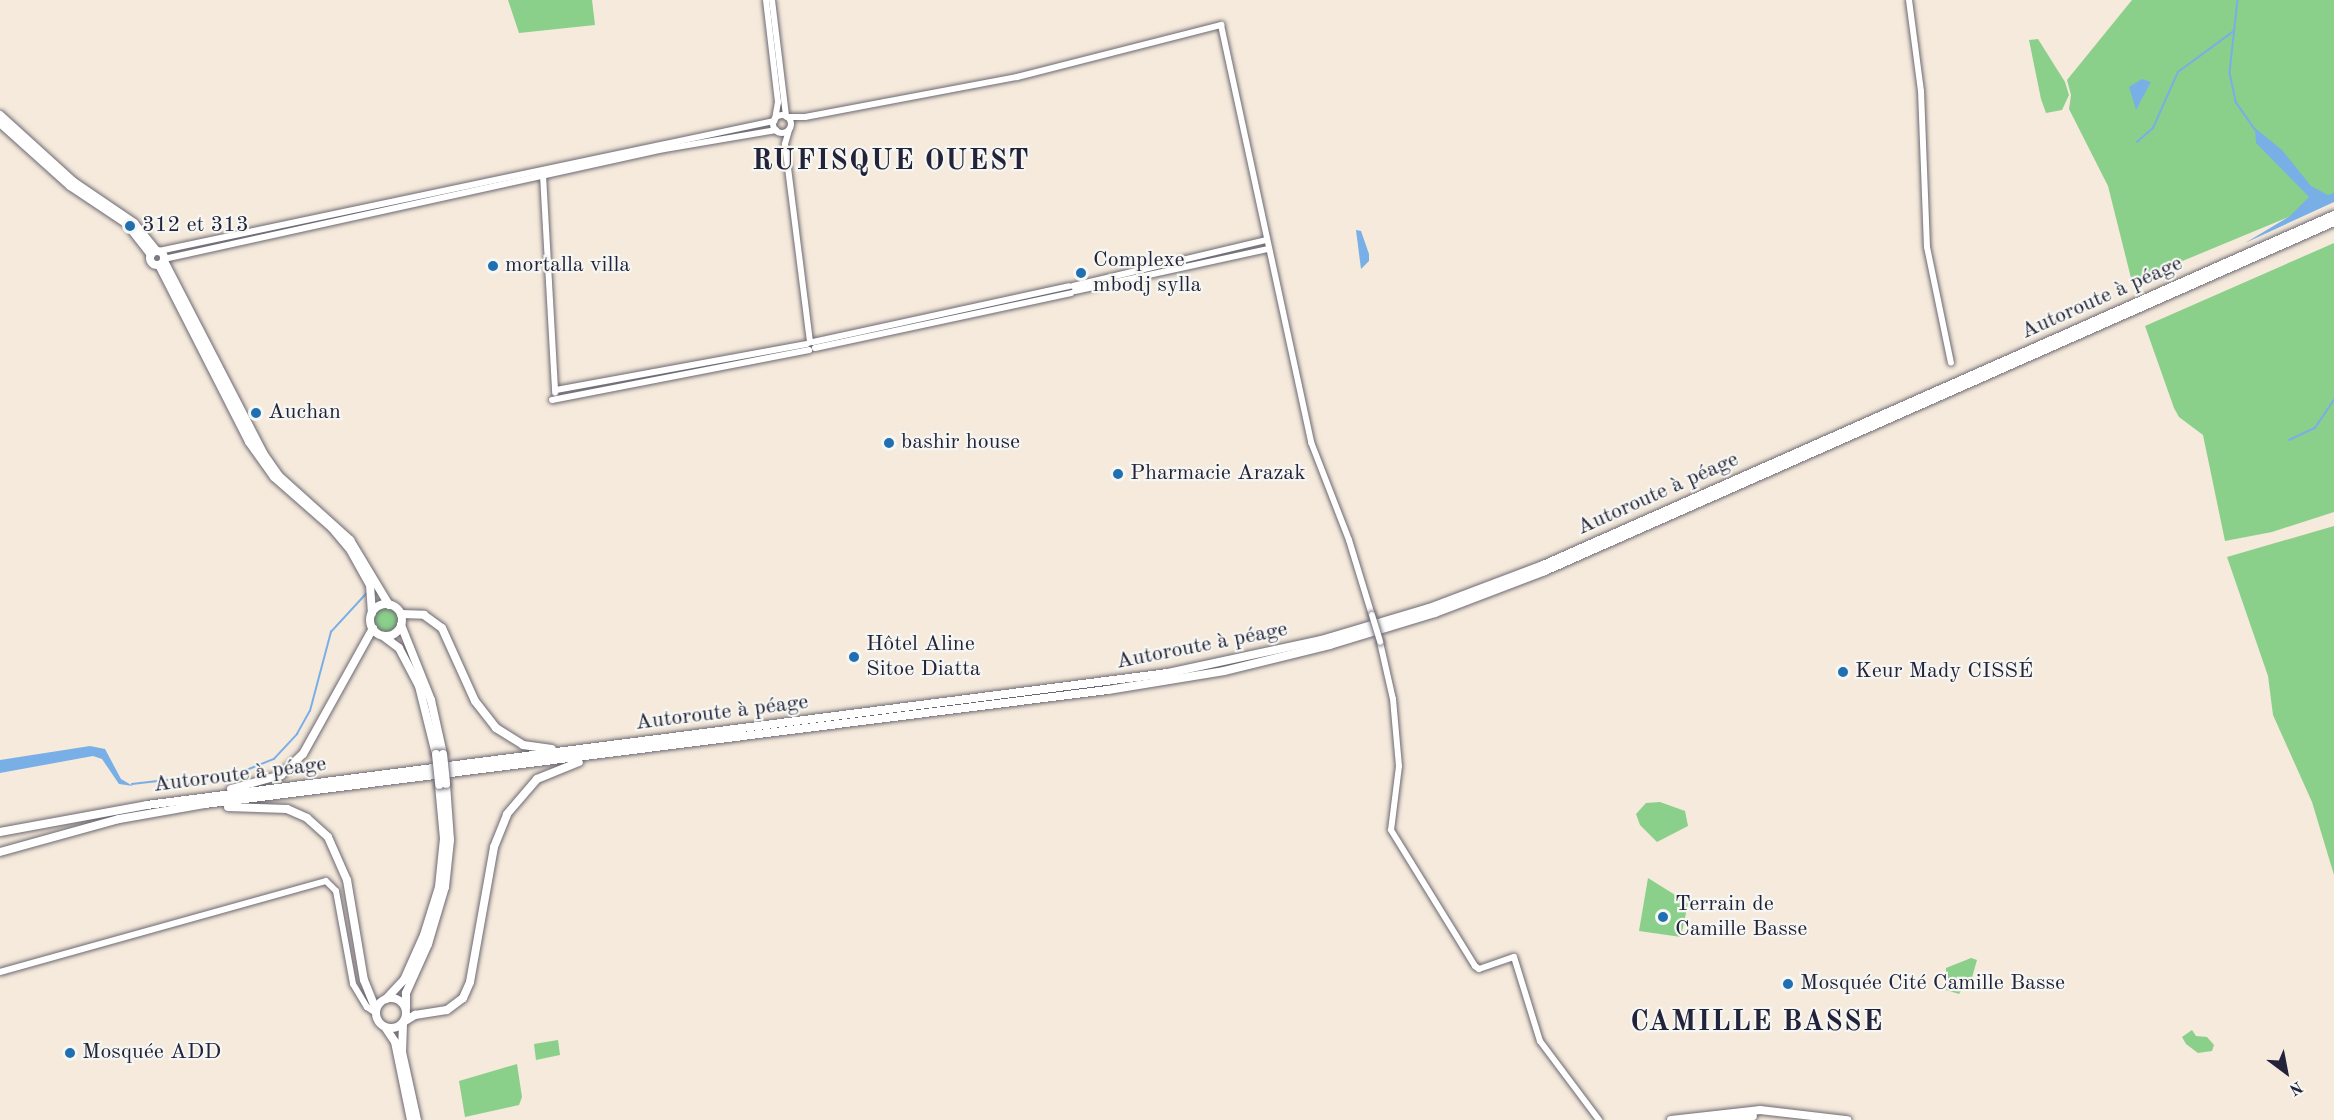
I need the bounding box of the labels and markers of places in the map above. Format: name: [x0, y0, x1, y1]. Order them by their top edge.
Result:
place label: 312 et 313: [142, 213, 249, 239]
marker: 312 et 313: [123, 219, 137, 233]
place label: Complexe mbodj sylla: [1093, 247, 1201, 298]
place label: mortalla villa: [505, 253, 630, 279]
marker: mortalla villa: [486, 259, 500, 273]
marker: Complexe mbodj sylla: [1074, 266, 1088, 280]
place label: Auchan: [268, 400, 341, 426]
marker: Auchan: [249, 406, 263, 420]
place label: bashir house: [901, 430, 1020, 456]
marker: bashir house: [882, 436, 896, 450]
place label: Pharmacie Arazak: [1130, 461, 1306, 487]
marker: Pharmacie Arazak: [1111, 467, 1125, 481]
place label: Hôtel Aline Sitoe Diatta: [866, 631, 981, 682]
marker: Hôtel Aline Sitoe Diatta: [847, 650, 861, 664]
place label: Keur Mady CISSÉ: [1855, 659, 2033, 685]
marker: Keur Mady CISSÉ: [1836, 665, 1850, 679]
place label: Terrain de Camille Basse: [1675, 891, 1807, 942]
marker: Terrain de Camille Basse: [1656, 910, 1670, 924]
place label: Mosquée Cité Camille Basse: [1800, 971, 2065, 997]
marker: Mosquée Cité Camille Basse: [1781, 977, 1795, 991]
place label: Mosquée ADD: [82, 1040, 221, 1066]
marker: Mosquée ADD: [63, 1046, 77, 1060]

